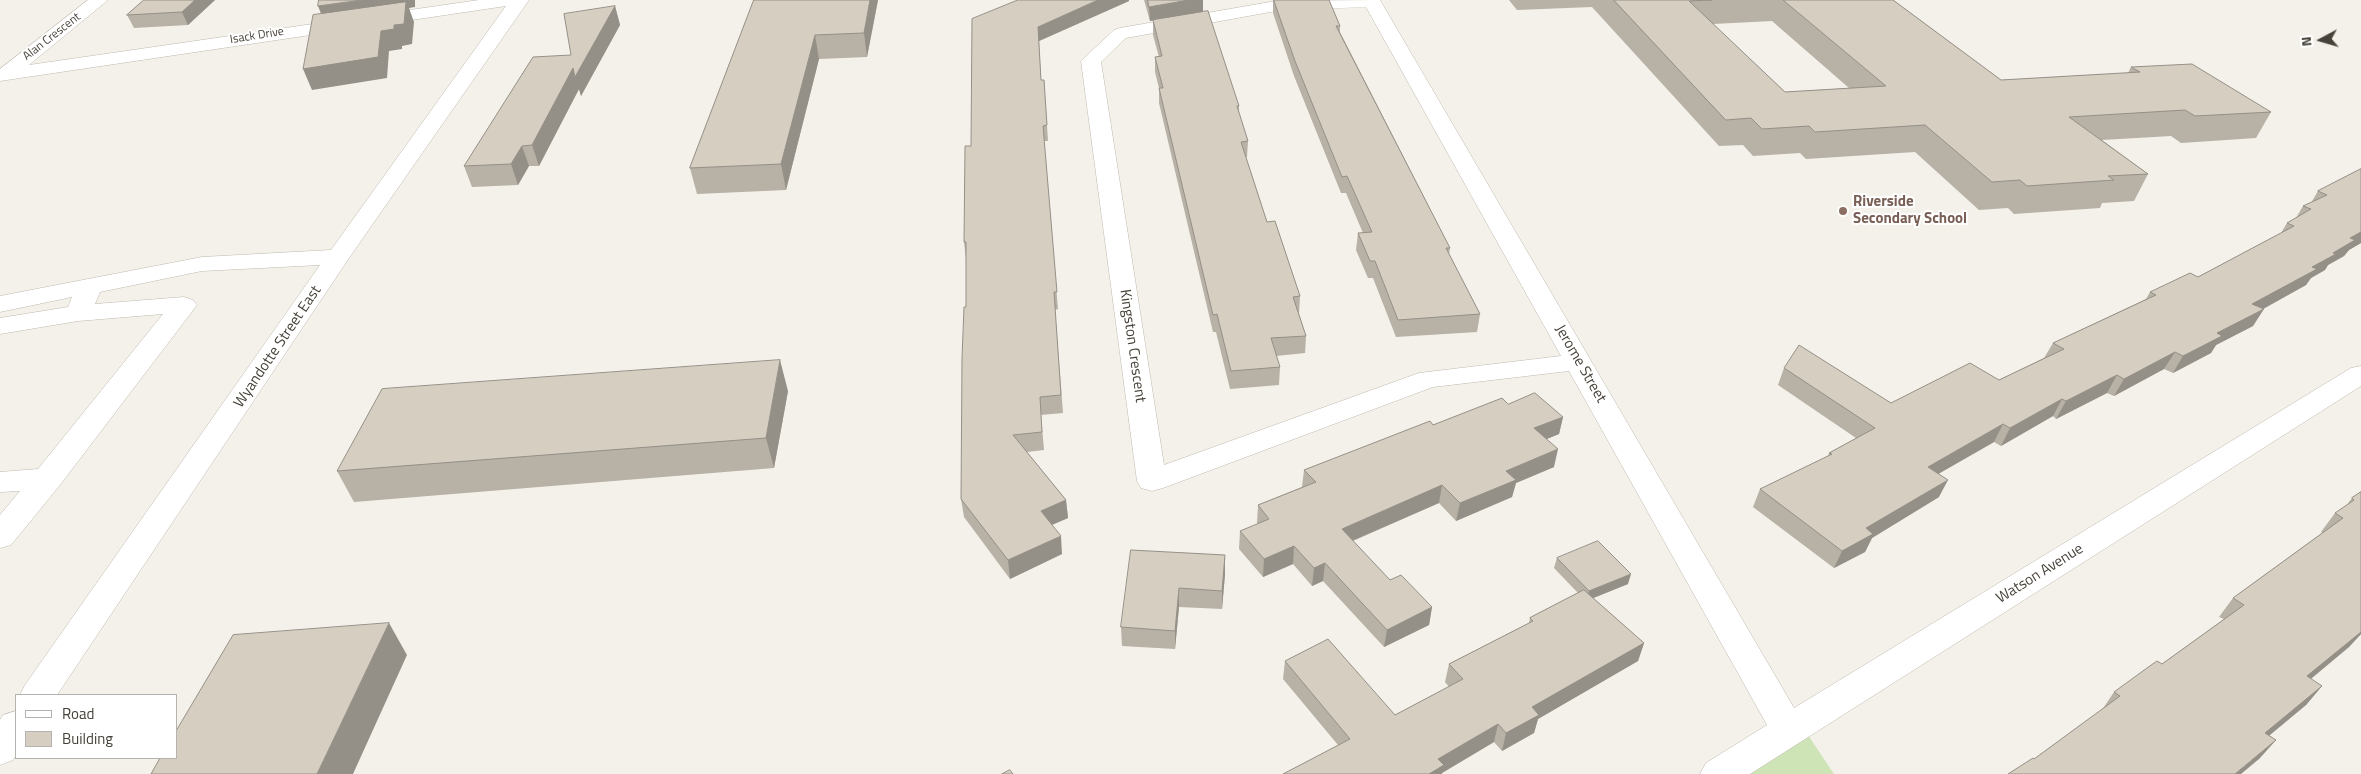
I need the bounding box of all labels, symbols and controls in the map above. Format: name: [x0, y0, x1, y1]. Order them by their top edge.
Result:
street label: Alan Crescent: [20, 10, 84, 64]
north arrow: [2296, 15, 2346, 65]
street label: Isack Drive: [229, 25, 285, 47]
text: N: [2295, 36, 2317, 48]
place label: Riverside Secondary School: [1853, 193, 1967, 228]
marker: Riverside Secondary School: [1837, 205, 1849, 217]
street label: Wyandotte Street East: [231, 283, 325, 411]
street label: Kingston Crescent: [1115, 288, 1149, 404]
street label: Jerome Street: [1550, 322, 1610, 406]
street label: Watson Avenue: [1993, 540, 2087, 608]
legend: [15, 694, 178, 759]
text: Road: [62, 702, 94, 725]
text: Building: [62, 727, 113, 750]

